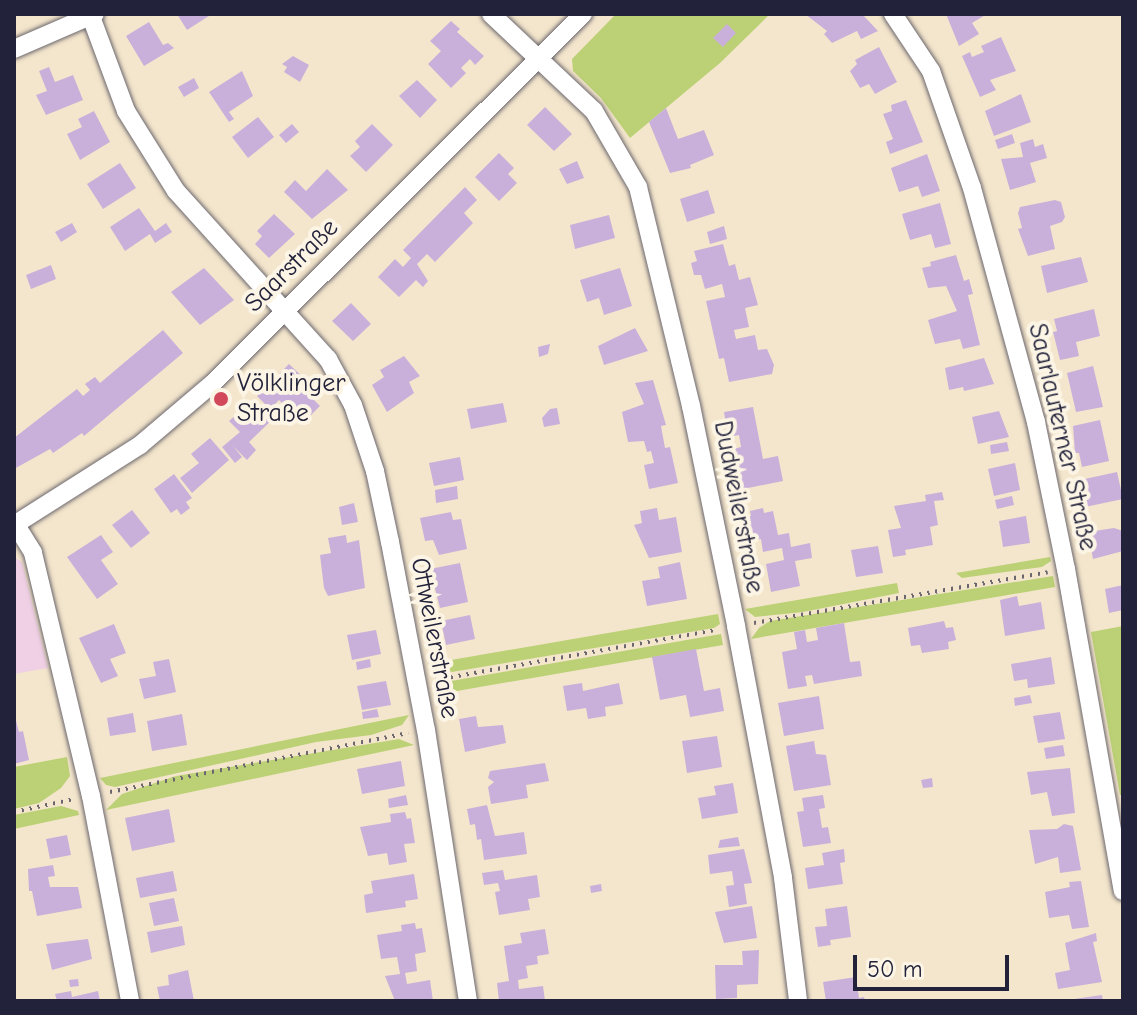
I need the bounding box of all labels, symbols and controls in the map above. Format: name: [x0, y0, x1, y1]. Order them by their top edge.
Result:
street label: Saarstraße: [239, 213, 345, 319]
street label: Saarlauterner Straße: [1021, 320, 1103, 554]
place label: Völklinger Straße: [237, 368, 346, 430]
marker: Völklinger Straße: [212, 390, 230, 408]
street label: Dudweilerstraße: [706, 418, 770, 596]
street label: Ottweilerstraße: [403, 555, 465, 721]
scale bar: [857, 939, 1013, 989]
text: 50 m: [867, 955, 923, 983]

